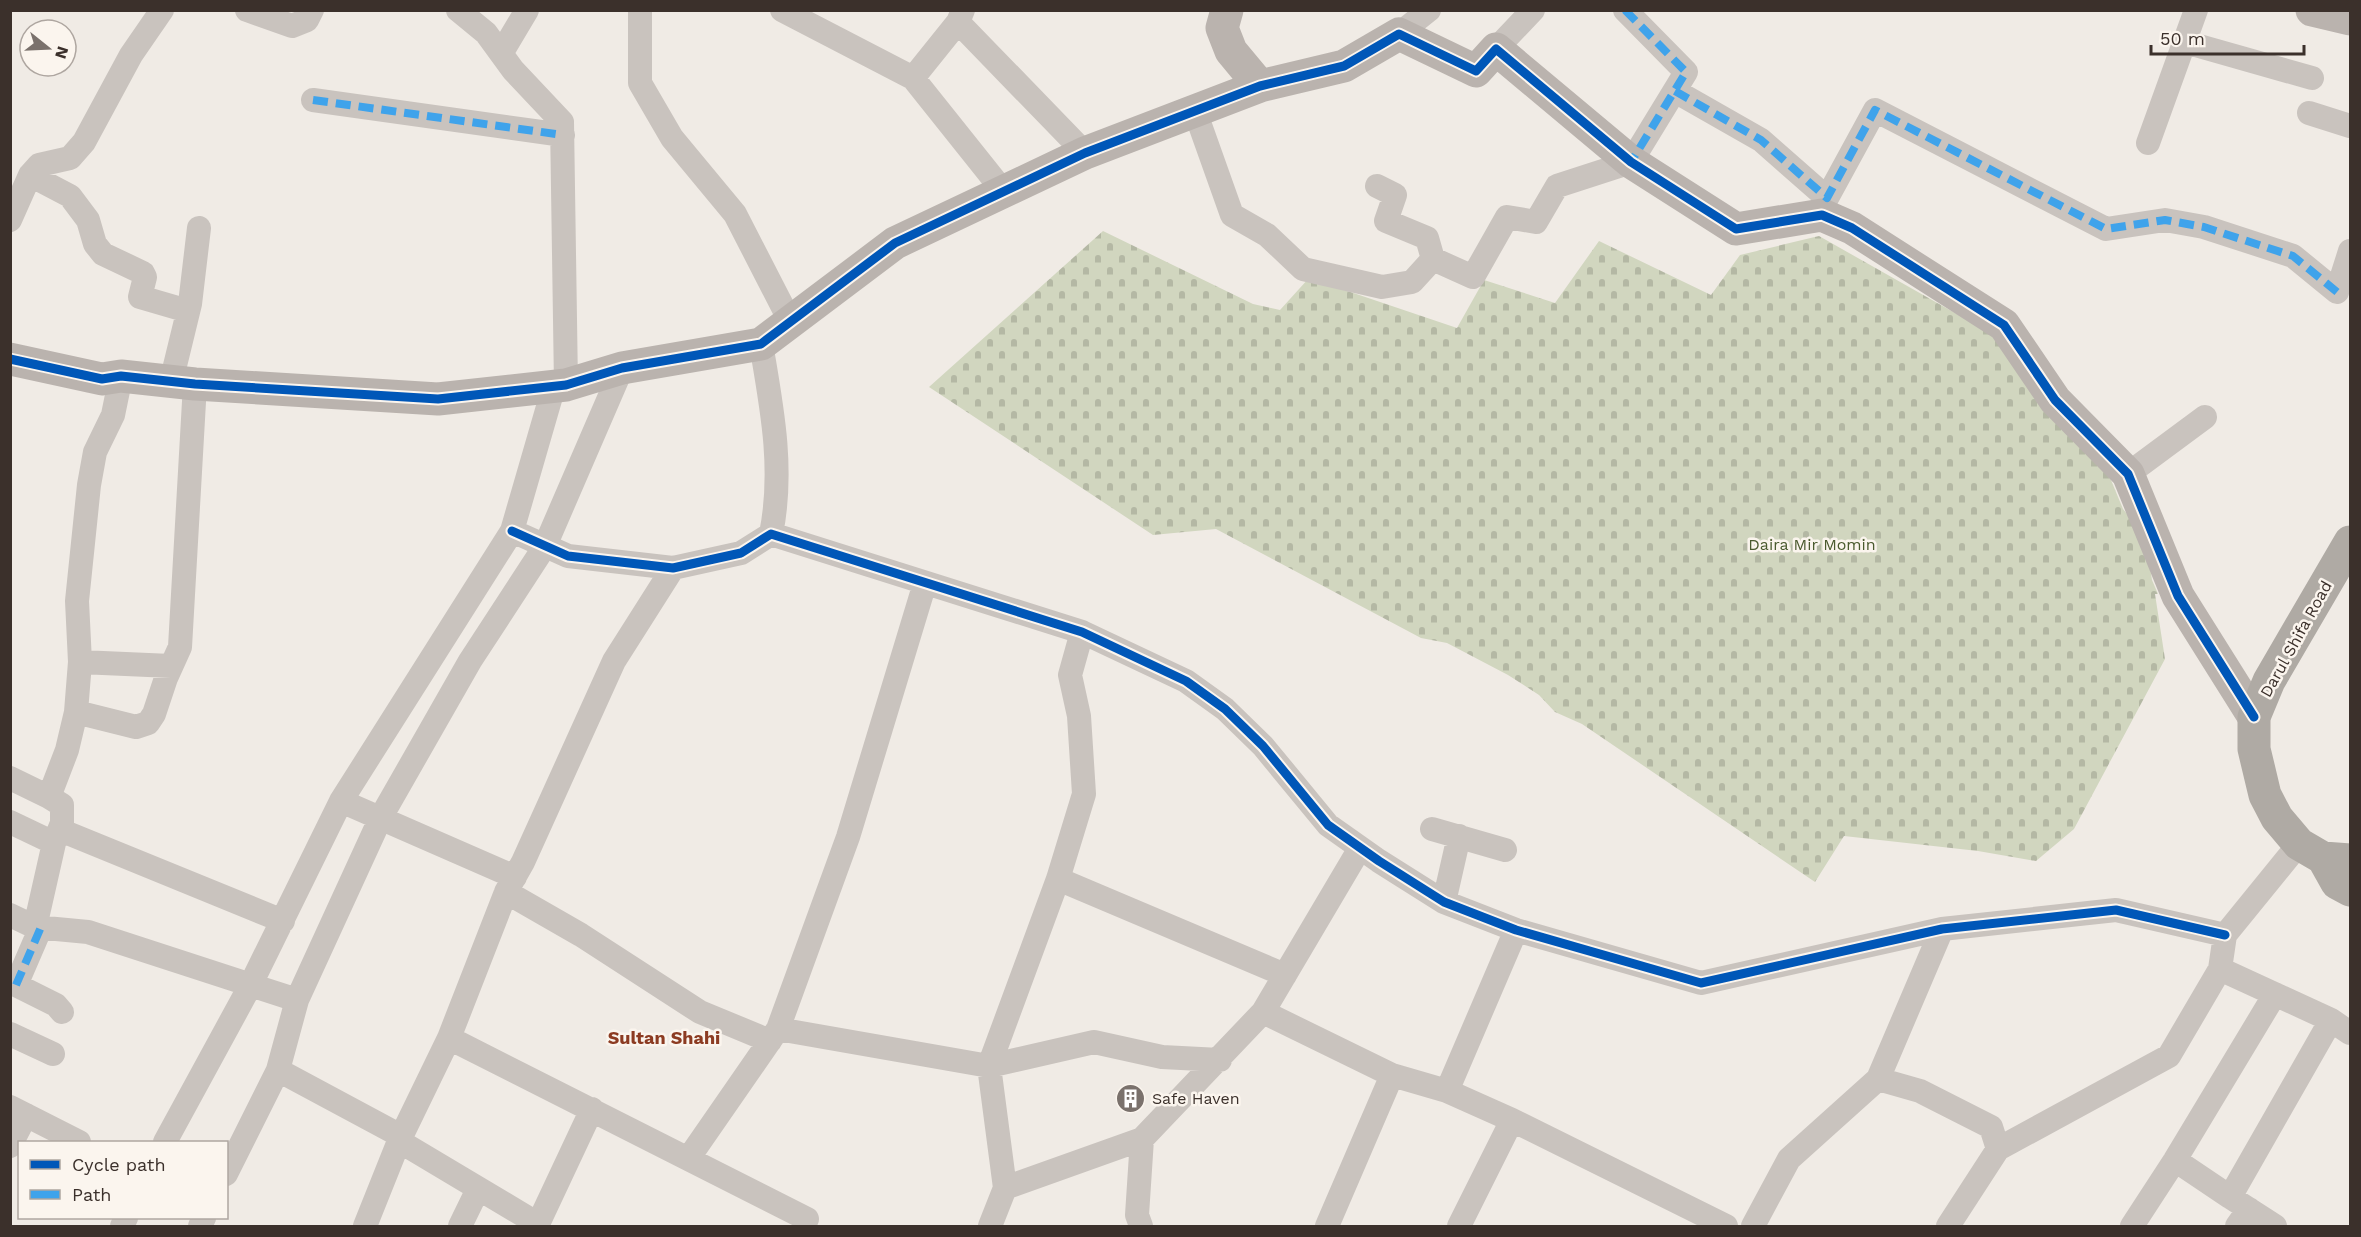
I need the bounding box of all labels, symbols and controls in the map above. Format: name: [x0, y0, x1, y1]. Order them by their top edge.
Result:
north arrow: [18, 18, 78, 78]
scale bar: [2151, 18, 2304, 56]
text: 50 m: [2160, 28, 2205, 49]
text: N: [51, 44, 73, 61]
park label: Daira Mir Momin: [1748, 535, 1876, 554]
street label: Darul Shifa Road: [2256, 577, 2336, 701]
district label: Sultan Shahi: [608, 1027, 720, 1048]
building icon: Safe Haven: [1115, 1082, 1147, 1114]
place label: Safe Haven: [1152, 1089, 1240, 1108]
legend: [18, 1141, 228, 1219]
text: Cycle path: [72, 1154, 166, 1175]
text: Path: [72, 1184, 112, 1205]

